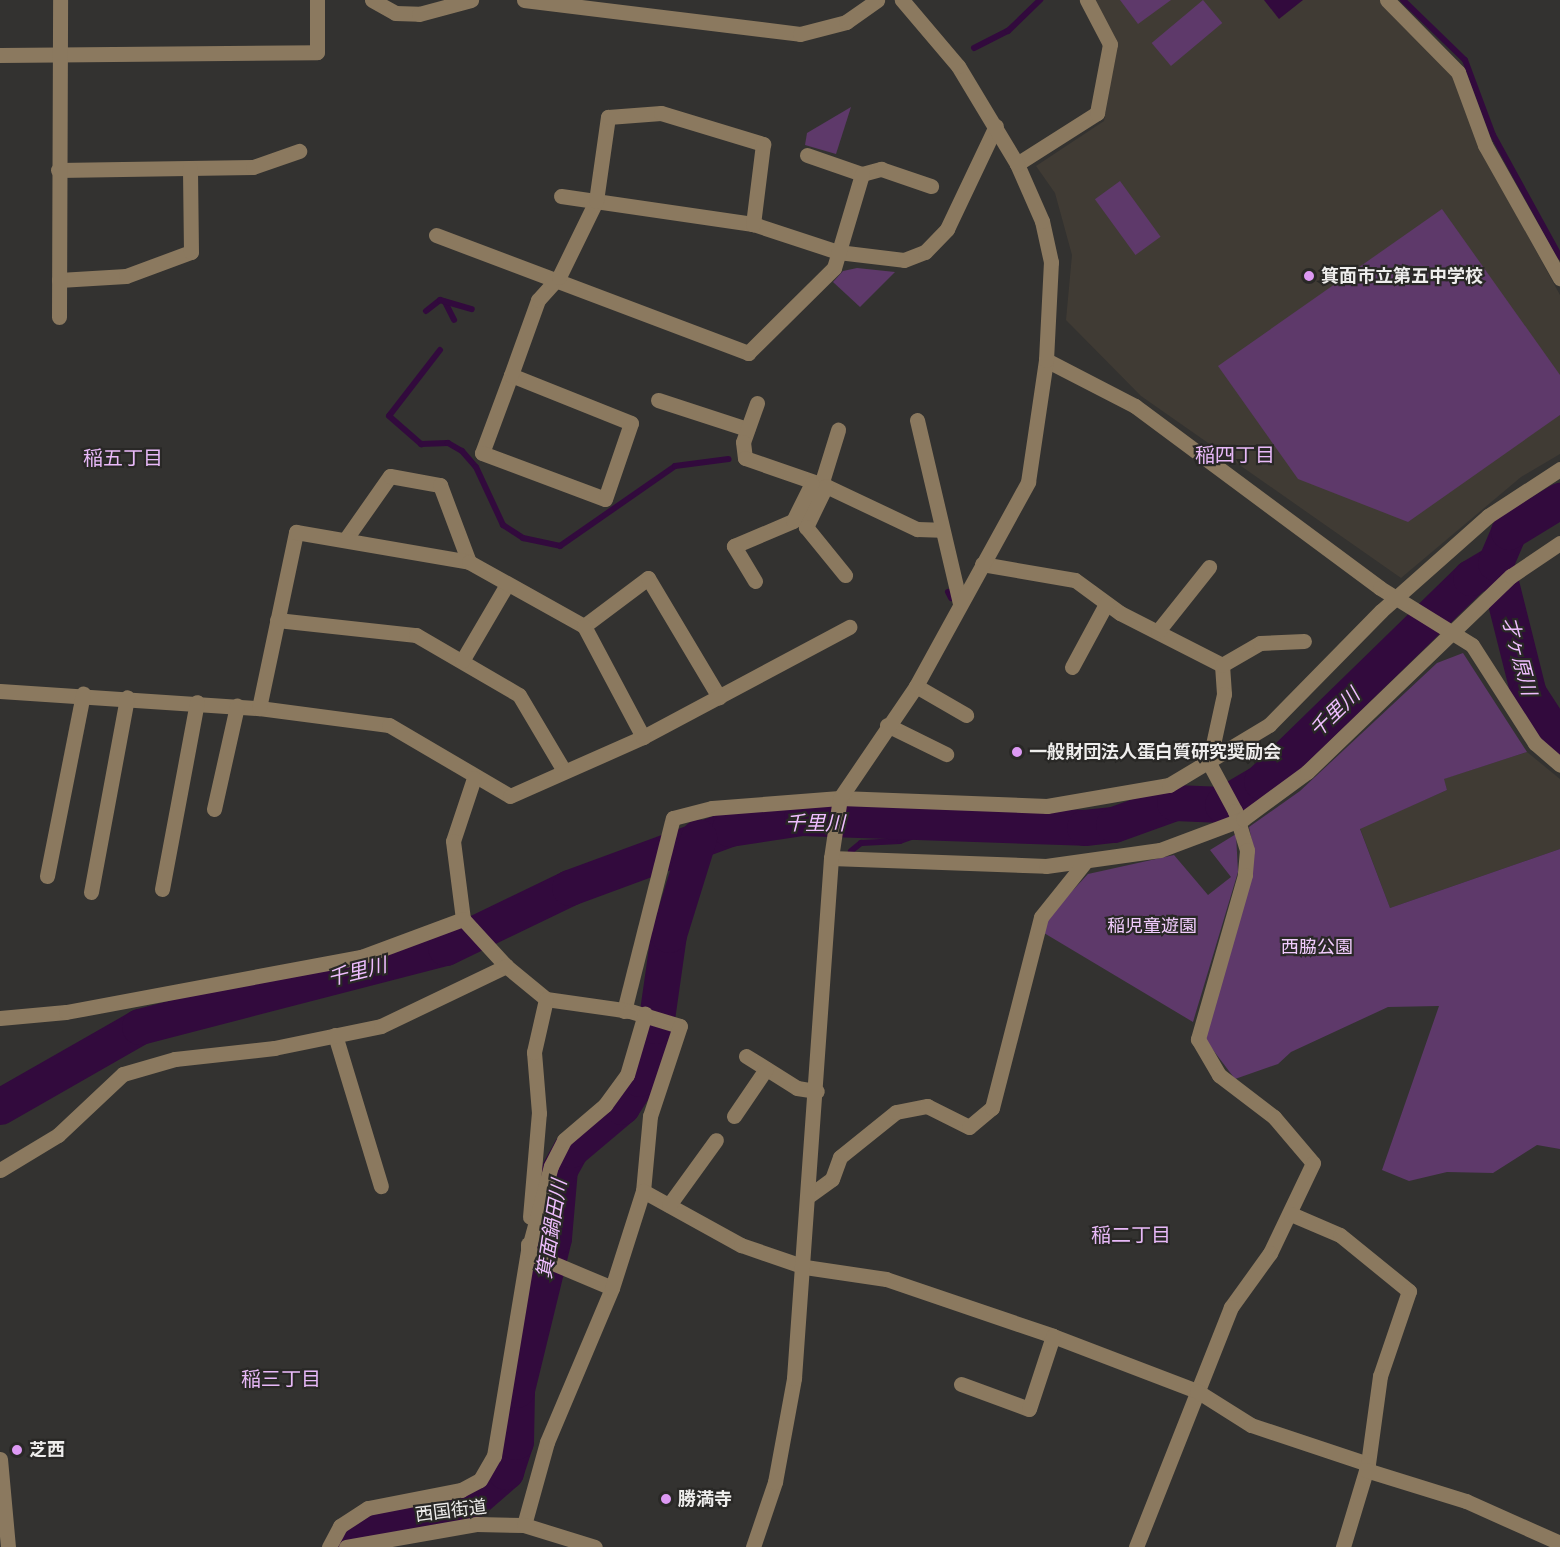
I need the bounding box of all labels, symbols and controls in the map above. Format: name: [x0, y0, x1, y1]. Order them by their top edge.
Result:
place label: 箕面市立第五中学校: [1321, 265, 1483, 287]
marker: 箕面市立第五中学校: [1302, 269, 1316, 283]
district label: 稲四丁目: [1195, 442, 1275, 466]
district label: 稲五丁目: [83, 445, 163, 469]
water label: 才ヶ原川: [1498, 614, 1542, 698]
water label: 千里川: [1304, 683, 1364, 741]
place label: 一般財団法人蛋白質研究奨励会: [1029, 741, 1281, 763]
marker: 一般財団法人蛋白質研究奨励会: [1010, 745, 1024, 759]
water label: 千里川: [785, 810, 845, 834]
park label: 稲児童遊園: [1107, 915, 1197, 937]
park label: 西脇公園: [1281, 936, 1353, 958]
water label: 千里川: [325, 952, 389, 990]
water label: 箕面鍋田川: [531, 1178, 571, 1280]
district label: 稲二丁目: [1091, 1222, 1171, 1246]
district label: 稲三丁目: [241, 1366, 321, 1390]
place label: 芝西: [29, 1439, 65, 1461]
marker: 芝西: [10, 1443, 24, 1457]
place label: 勝満寺: [678, 1488, 732, 1510]
marker: 勝満寺: [659, 1492, 673, 1506]
street label: 西国街道: [414, 1496, 488, 1526]

